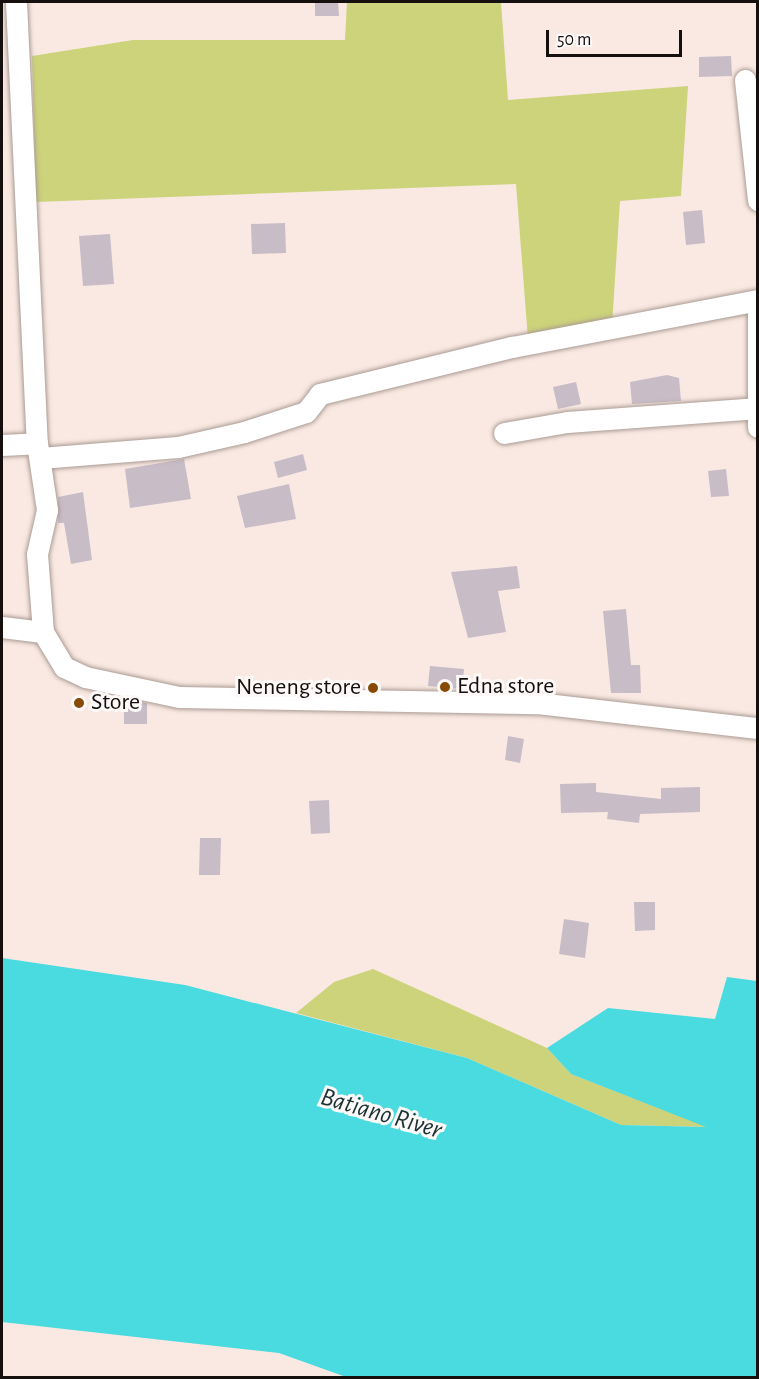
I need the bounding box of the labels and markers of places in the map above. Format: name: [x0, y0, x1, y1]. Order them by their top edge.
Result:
place label: Edna store: [457, 673, 554, 701]
place label: Neneng store: [236, 674, 361, 702]
marker: Edna store: [438, 680, 452, 694]
marker: Neneng store: [366, 681, 380, 695]
place label: Store: [91, 689, 140, 717]
marker: Store: [72, 696, 86, 710]

